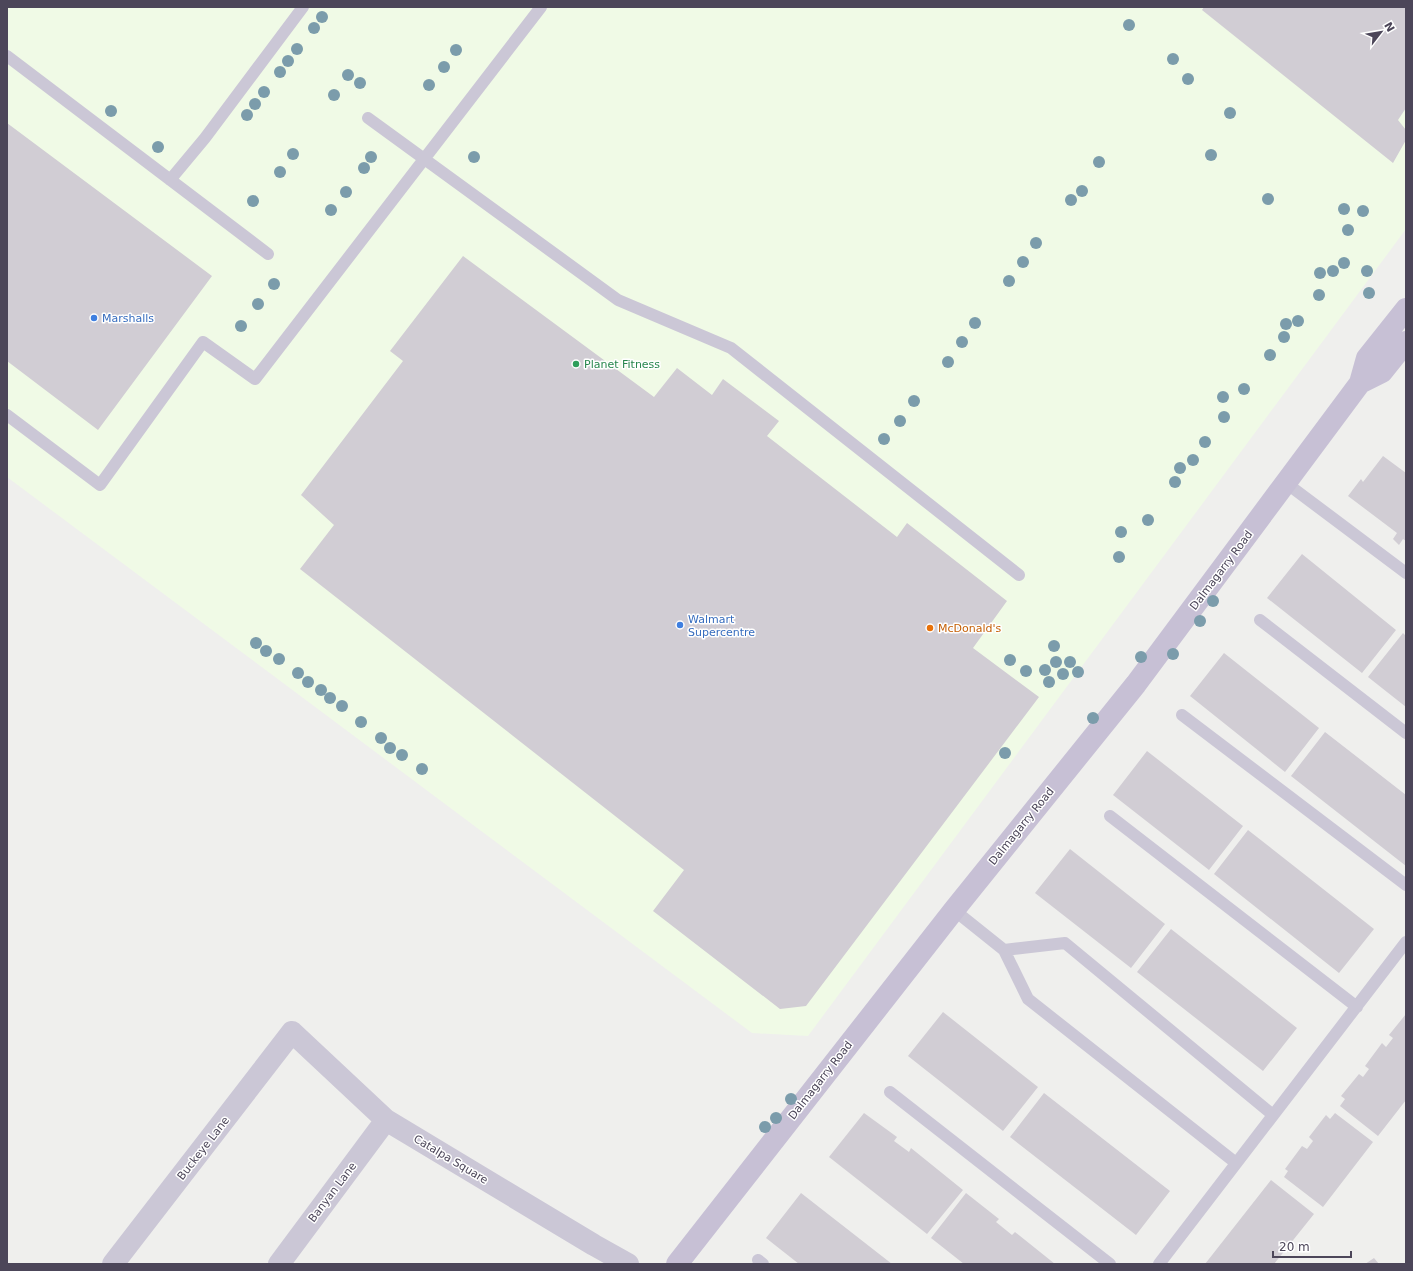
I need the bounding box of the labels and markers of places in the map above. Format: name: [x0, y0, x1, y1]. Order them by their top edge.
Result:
place label: Marshalls: [102, 312, 154, 325]
marker: Marshalls: [89, 313, 99, 323]
place label: Planet Fitness: [584, 358, 660, 371]
marker: Planet Fitness: [571, 359, 581, 369]
place label: Walmart Supercentre: [688, 613, 755, 639]
marker: Walmart Supercentre: [675, 620, 685, 630]
place label: McDonald's: [938, 622, 1002, 635]
marker: McDonald's: [925, 623, 935, 633]

